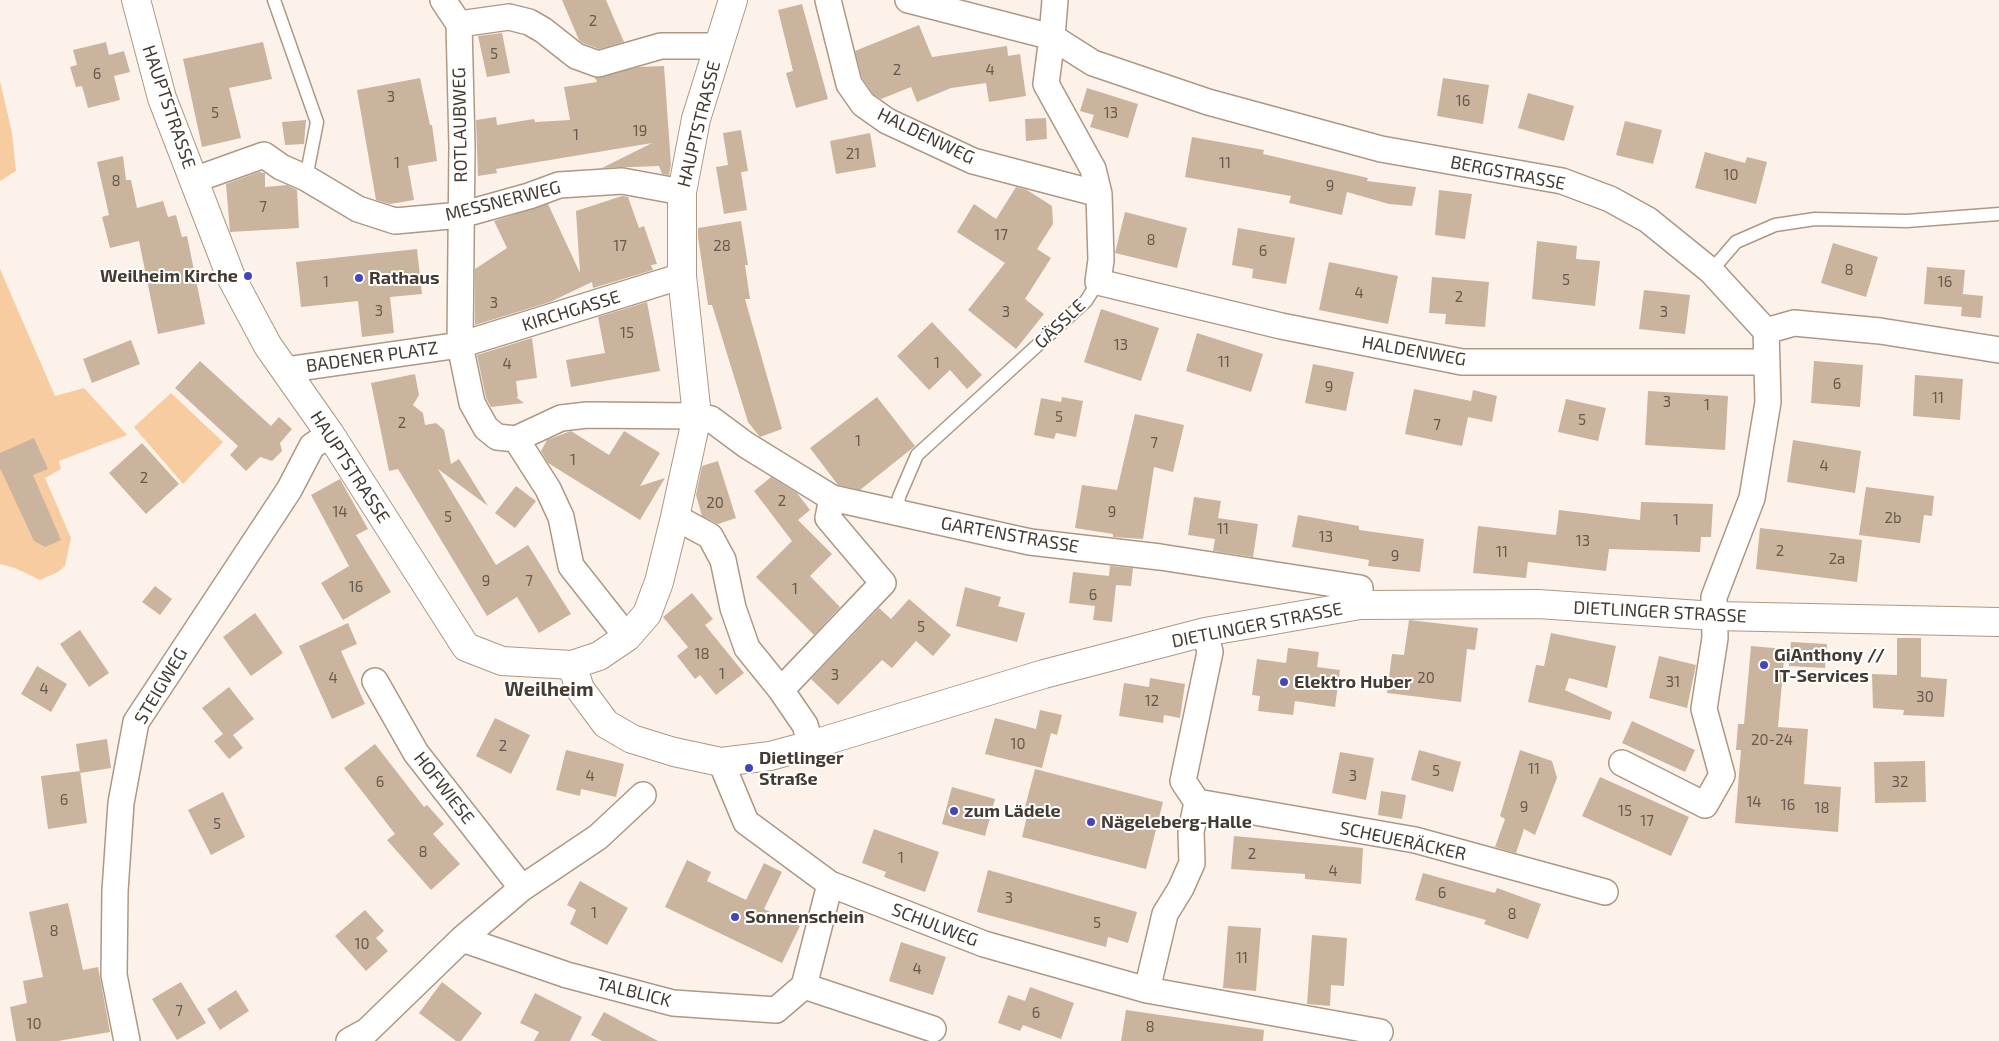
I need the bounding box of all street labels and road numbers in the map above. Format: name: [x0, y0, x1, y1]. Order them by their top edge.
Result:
street label: HAUPTSTRASSE: [138, 42, 200, 172]
street label: HAUPTSTRASSE: [673, 59, 725, 189]
street label: ROTLAUBWEG: [448, 67, 472, 183]
street label: HALDENWEG: [874, 103, 978, 169]
street label: BERGSTRASSE: [1449, 151, 1567, 195]
street label: MESSNERWEG: [443, 176, 563, 226]
street label: KIRCHGASSE: [519, 286, 623, 336]
street label: GÄSSLE: [1030, 295, 1090, 353]
street label: HALDENWEG: [1360, 331, 1468, 371]
street label: BADENER PLATZ: [305, 337, 439, 377]
street label: HAUPTSTRASSE: [306, 407, 394, 527]
street label: GARTENSTRASSE: [939, 512, 1081, 558]
street label: DIETLINGER STRASSE: [1573, 597, 1747, 627]
street label: DIETLINGER STRASSE: [1170, 598, 1344, 652]
street label: STEIGWEG: [130, 644, 192, 728]
street label: HOFWIESE: [409, 748, 479, 828]
street label: SCHEUERÄCKER: [1338, 817, 1468, 865]
street label: SCHULWEG: [889, 899, 981, 951]
street label: TALBLICK: [595, 972, 673, 1012]

